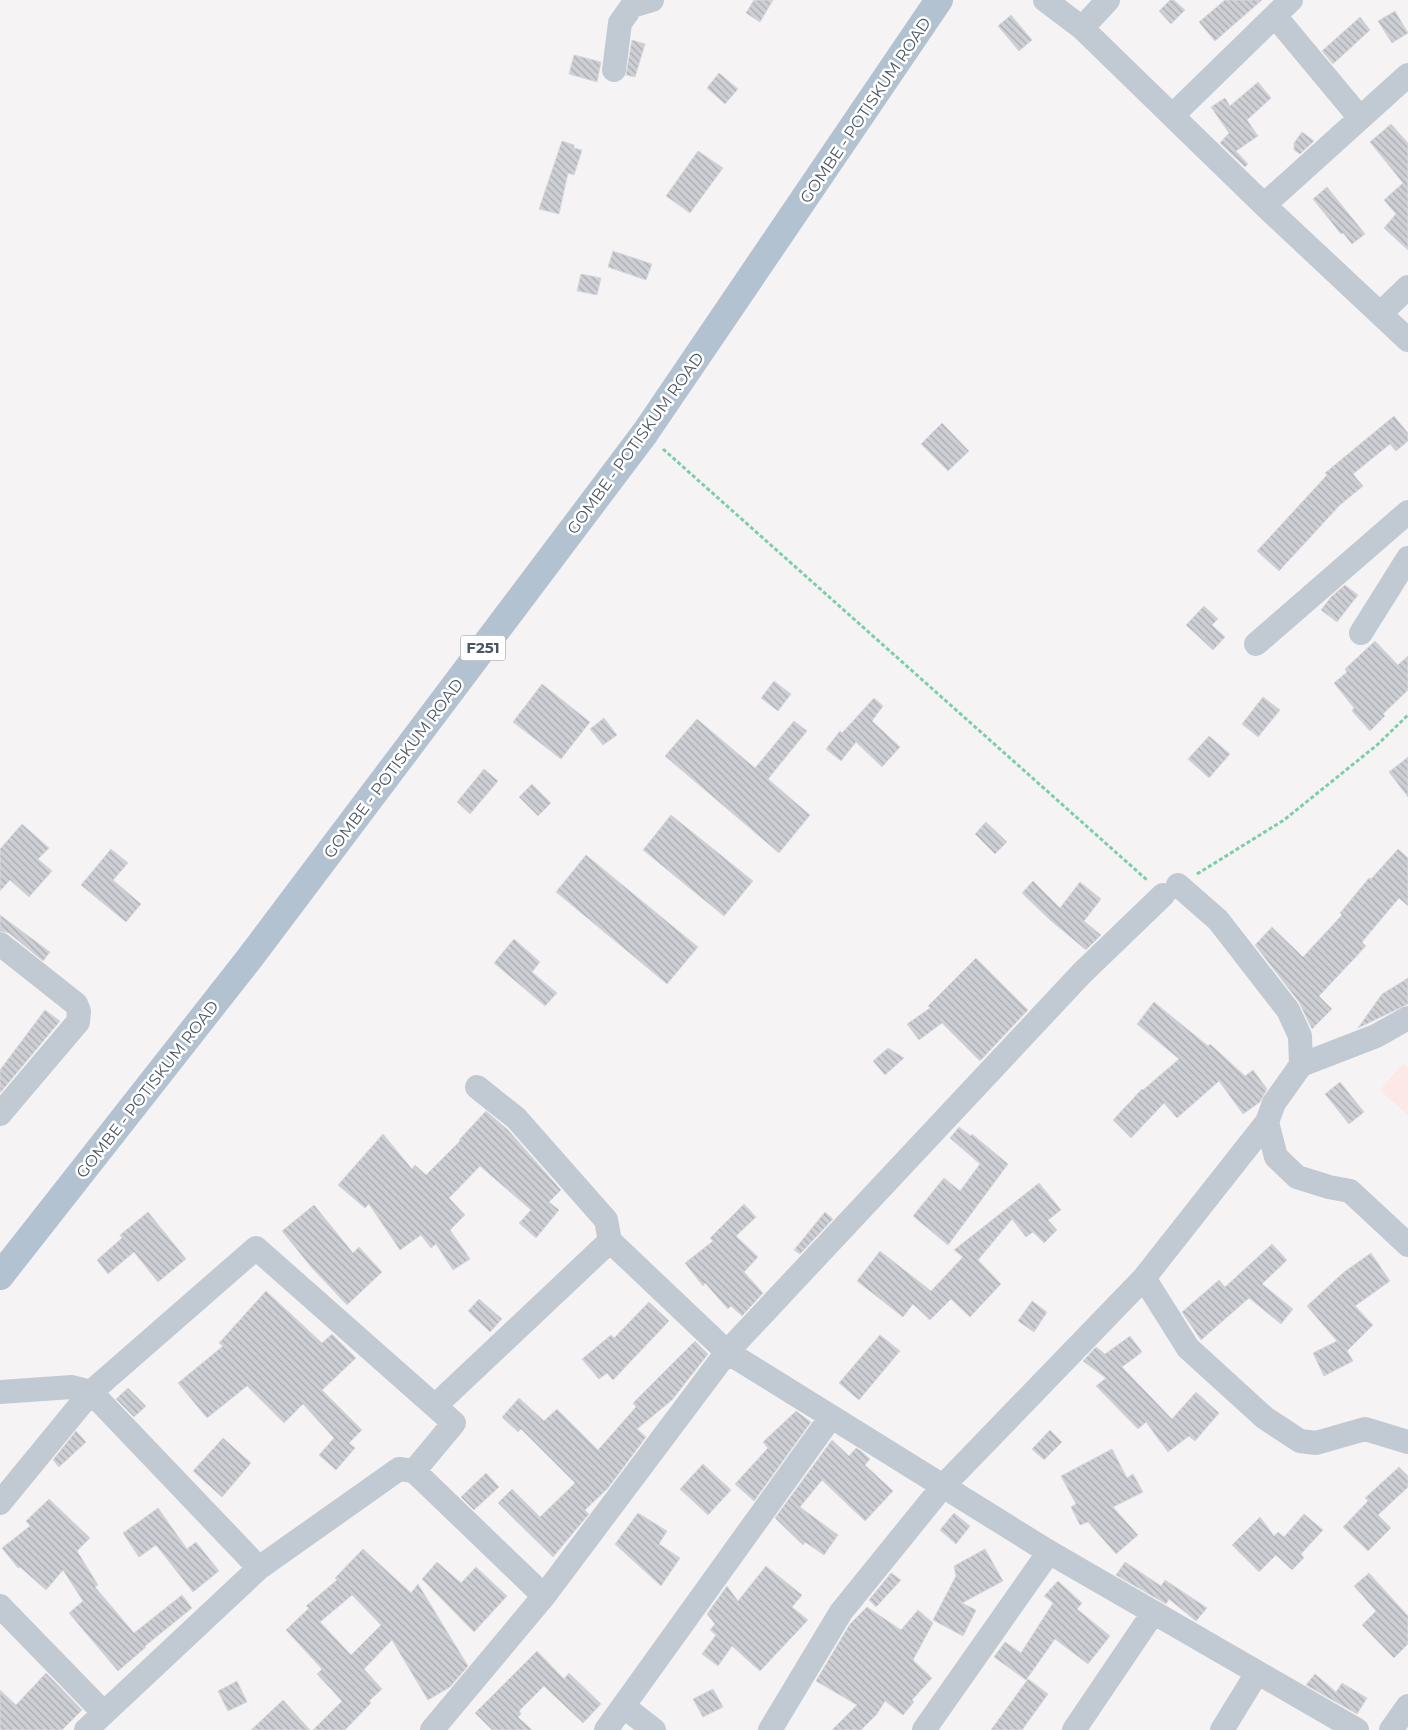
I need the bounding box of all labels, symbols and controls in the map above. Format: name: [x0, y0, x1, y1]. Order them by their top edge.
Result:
street label: GOMBE - POTISKUM ROAD: [796, 14, 935, 207]
street label: GOMBE - POTISKUM ROAD: [563, 349, 708, 538]
road number: F251: [460, 636, 506, 660]
street label: GOMBE - POTISKUM ROAD: [320, 675, 467, 862]
street label: GOMBE - POTISKUM ROAD: [72, 997, 223, 1182]

